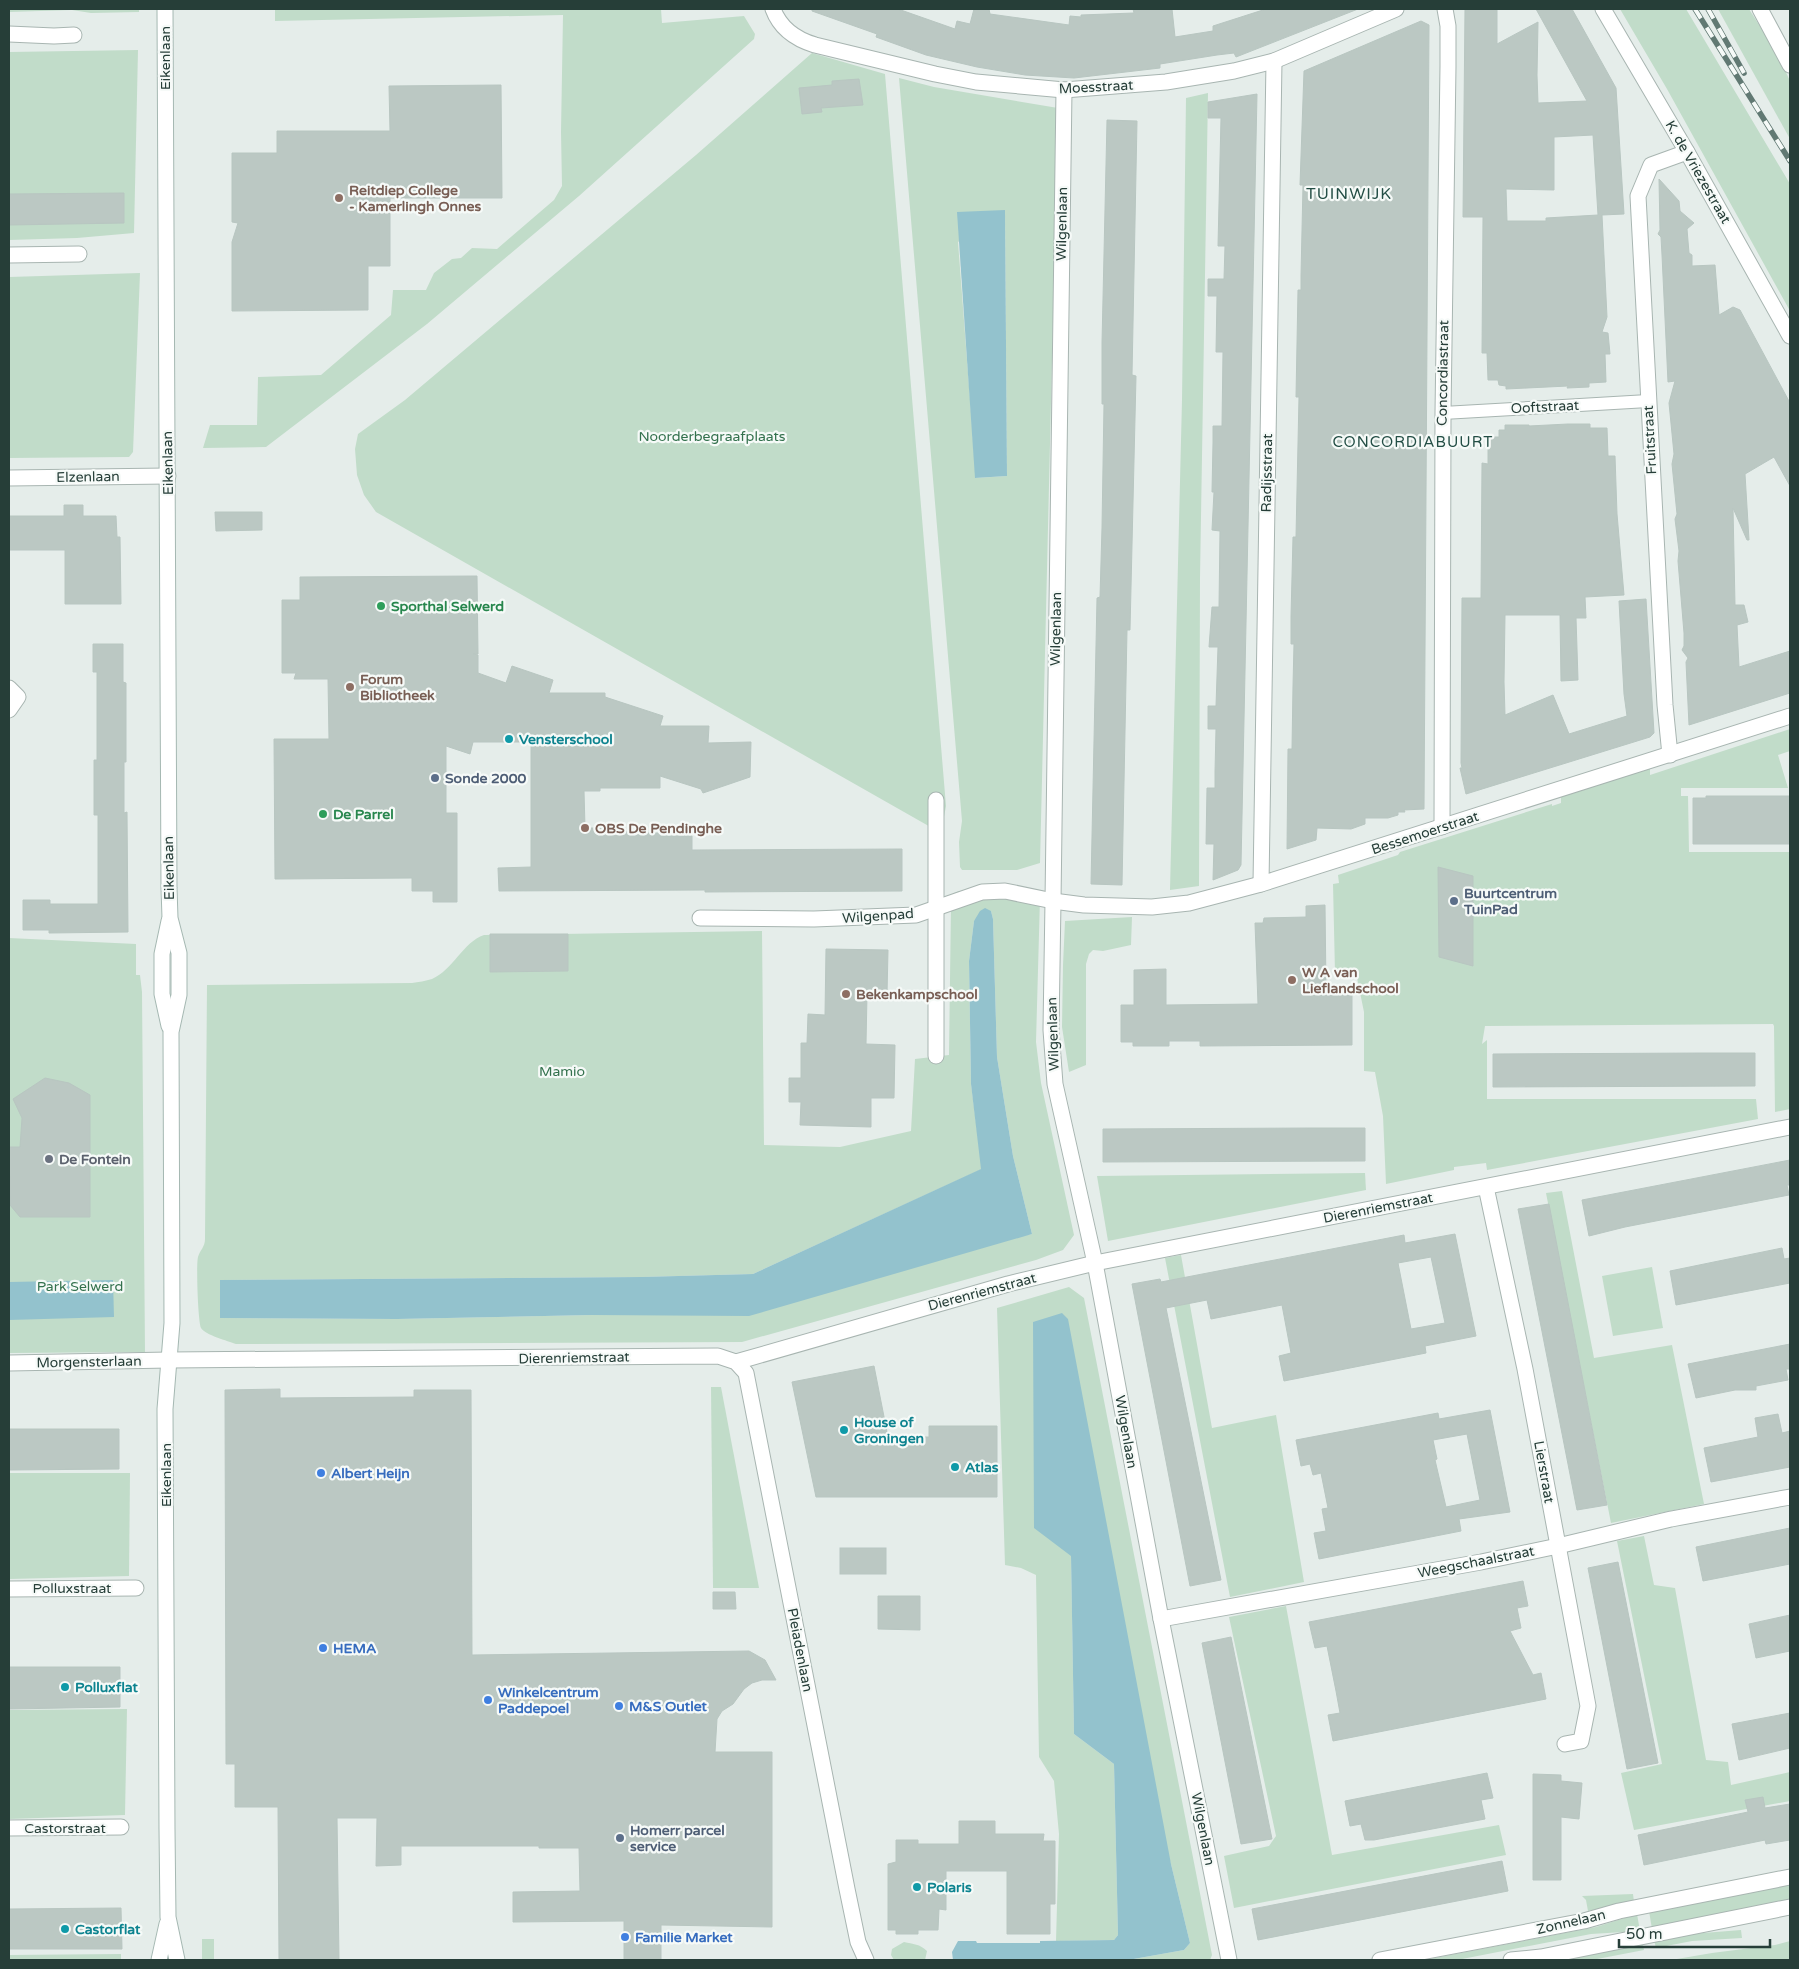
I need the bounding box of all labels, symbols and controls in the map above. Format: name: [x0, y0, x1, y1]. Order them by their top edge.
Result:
street label: Eikenlaan: [157, 26, 174, 90]
street label: Moesstraat: [1058, 77, 1134, 97]
street label: K. de Vriezestraat: [1662, 117, 1735, 227]
place label: Reitdiep College - Kamerlingh Onnes: [349, 182, 481, 215]
district label: TUINWIJK: [1306, 184, 1392, 204]
street label: Wilgenlaan: [1053, 187, 1071, 261]
marker: Reitdiep College - Kamerlingh Onnes: [333, 192, 345, 204]
street label: Concordiastraat: [1434, 319, 1452, 426]
street label: Ooftstraat: [1510, 397, 1580, 417]
street label: Fruitstraat: [1640, 404, 1660, 475]
park label: Noorderbegraafplaats: [638, 428, 786, 445]
street label: Eikenlaan: [159, 431, 177, 495]
street label: Radijsstraat: [1258, 433, 1276, 513]
district label: CONCORDIABUURT: [1332, 433, 1494, 451]
street label: Elzenlaan: [56, 468, 120, 486]
street label: Wilgenlaan: [1047, 592, 1065, 666]
place label: Sporthal Selwerd: [391, 598, 504, 615]
marker: Sporthal Selwerd: [375, 600, 387, 612]
place label: Forum Bibliotheek: [360, 671, 435, 704]
marker: Forum Bibliotheek: [344, 681, 356, 693]
place label: Vensterschool: [519, 731, 613, 748]
marker: Vensterschool: [503, 733, 515, 745]
place label: Sonde 2000: [445, 770, 526, 787]
marker: Sonde 2000: [429, 772, 441, 784]
place label: De Parrel: [333, 806, 394, 823]
street label: Bessemoerstraat: [1369, 807, 1481, 858]
marker: De Parrel: [317, 808, 329, 820]
place label: OBS De Pendinghe: [595, 820, 722, 837]
marker: OBS De Pendinghe: [579, 822, 591, 834]
street label: Eikenlaan: [160, 836, 178, 900]
place label: Buurtcentrum TuinPad: [1463, 885, 1557, 918]
marker: Buurtcentrum TuinPad: [1448, 895, 1460, 907]
street label: Wilgenpad: [842, 905, 914, 927]
place label: W A van Lieflandschool: [1302, 964, 1399, 997]
marker: W A van Lieflandschool: [1286, 974, 1298, 986]
place label: Bekenkampschool: [856, 986, 978, 1003]
marker: Bekenkampschool: [840, 988, 852, 1000]
street label: Wilgenlaan: [1043, 997, 1063, 1071]
park label: Mamio: [539, 1063, 585, 1080]
place label: De Fontein: [59, 1151, 131, 1168]
marker: De Fontein: [43, 1153, 55, 1165]
street label: Dierenriemstraat: [1322, 1189, 1435, 1227]
street label: Dierenriemstraat: [926, 1269, 1039, 1315]
park label: Park Selwerd: [37, 1278, 123, 1295]
street label: Dierenriemstraat: [518, 1349, 630, 1367]
street label: Morgensterlaan: [36, 1353, 142, 1371]
street label: Wilgenlaan: [1111, 1394, 1141, 1470]
place label: House of Groningen: [854, 1414, 924, 1447]
marker: House of Groningen: [838, 1424, 850, 1436]
street label: Lierstraat: [1530, 1439, 1558, 1505]
street label: Eikenlaan: [158, 1443, 175, 1507]
place label: Atlas: [965, 1459, 999, 1476]
marker: Atlas: [949, 1461, 961, 1473]
place label: Albert Heijn: [331, 1465, 410, 1482]
marker: Albert Heijn: [315, 1467, 327, 1479]
street label: Weegschaalstraat: [1416, 1542, 1536, 1582]
street label: Polluxstraat: [33, 1580, 112, 1597]
street label: Pleiadenlaan: [784, 1607, 816, 1693]
place label: HEMA: [333, 1640, 377, 1657]
marker: HEMA: [317, 1642, 329, 1654]
place label: Polluxflat: [75, 1679, 139, 1696]
marker: Polluxflat: [59, 1681, 71, 1693]
place label: Winkelcentrum Paddepoel: [498, 1684, 599, 1717]
marker: Winkelcentrum Paddepoel: [482, 1694, 494, 1706]
place label: M&S Outlet: [629, 1698, 708, 1715]
marker: M&S Outlet: [613, 1700, 625, 1712]
street label: Wilgenlaan: [1188, 1791, 1218, 1867]
street label: Castorstraat: [24, 1820, 106, 1837]
place label: Homerr parcel service: [630, 1822, 725, 1855]
marker: Homerr parcel service: [614, 1832, 626, 1844]
place label: Polaris: [927, 1879, 972, 1896]
marker: Polaris: [911, 1881, 923, 1893]
street label: Zonnelaan: [1535, 1906, 1607, 1938]
scale bar: [1619, 1916, 1770, 1948]
place label: Castorflat: [75, 1921, 141, 1938]
marker: Castorflat: [59, 1923, 71, 1935]
text: 50 m: [1626, 1925, 1663, 1943]
place label: Familie Market: [635, 1929, 733, 1946]
marker: Familie Market: [619, 1931, 631, 1943]

